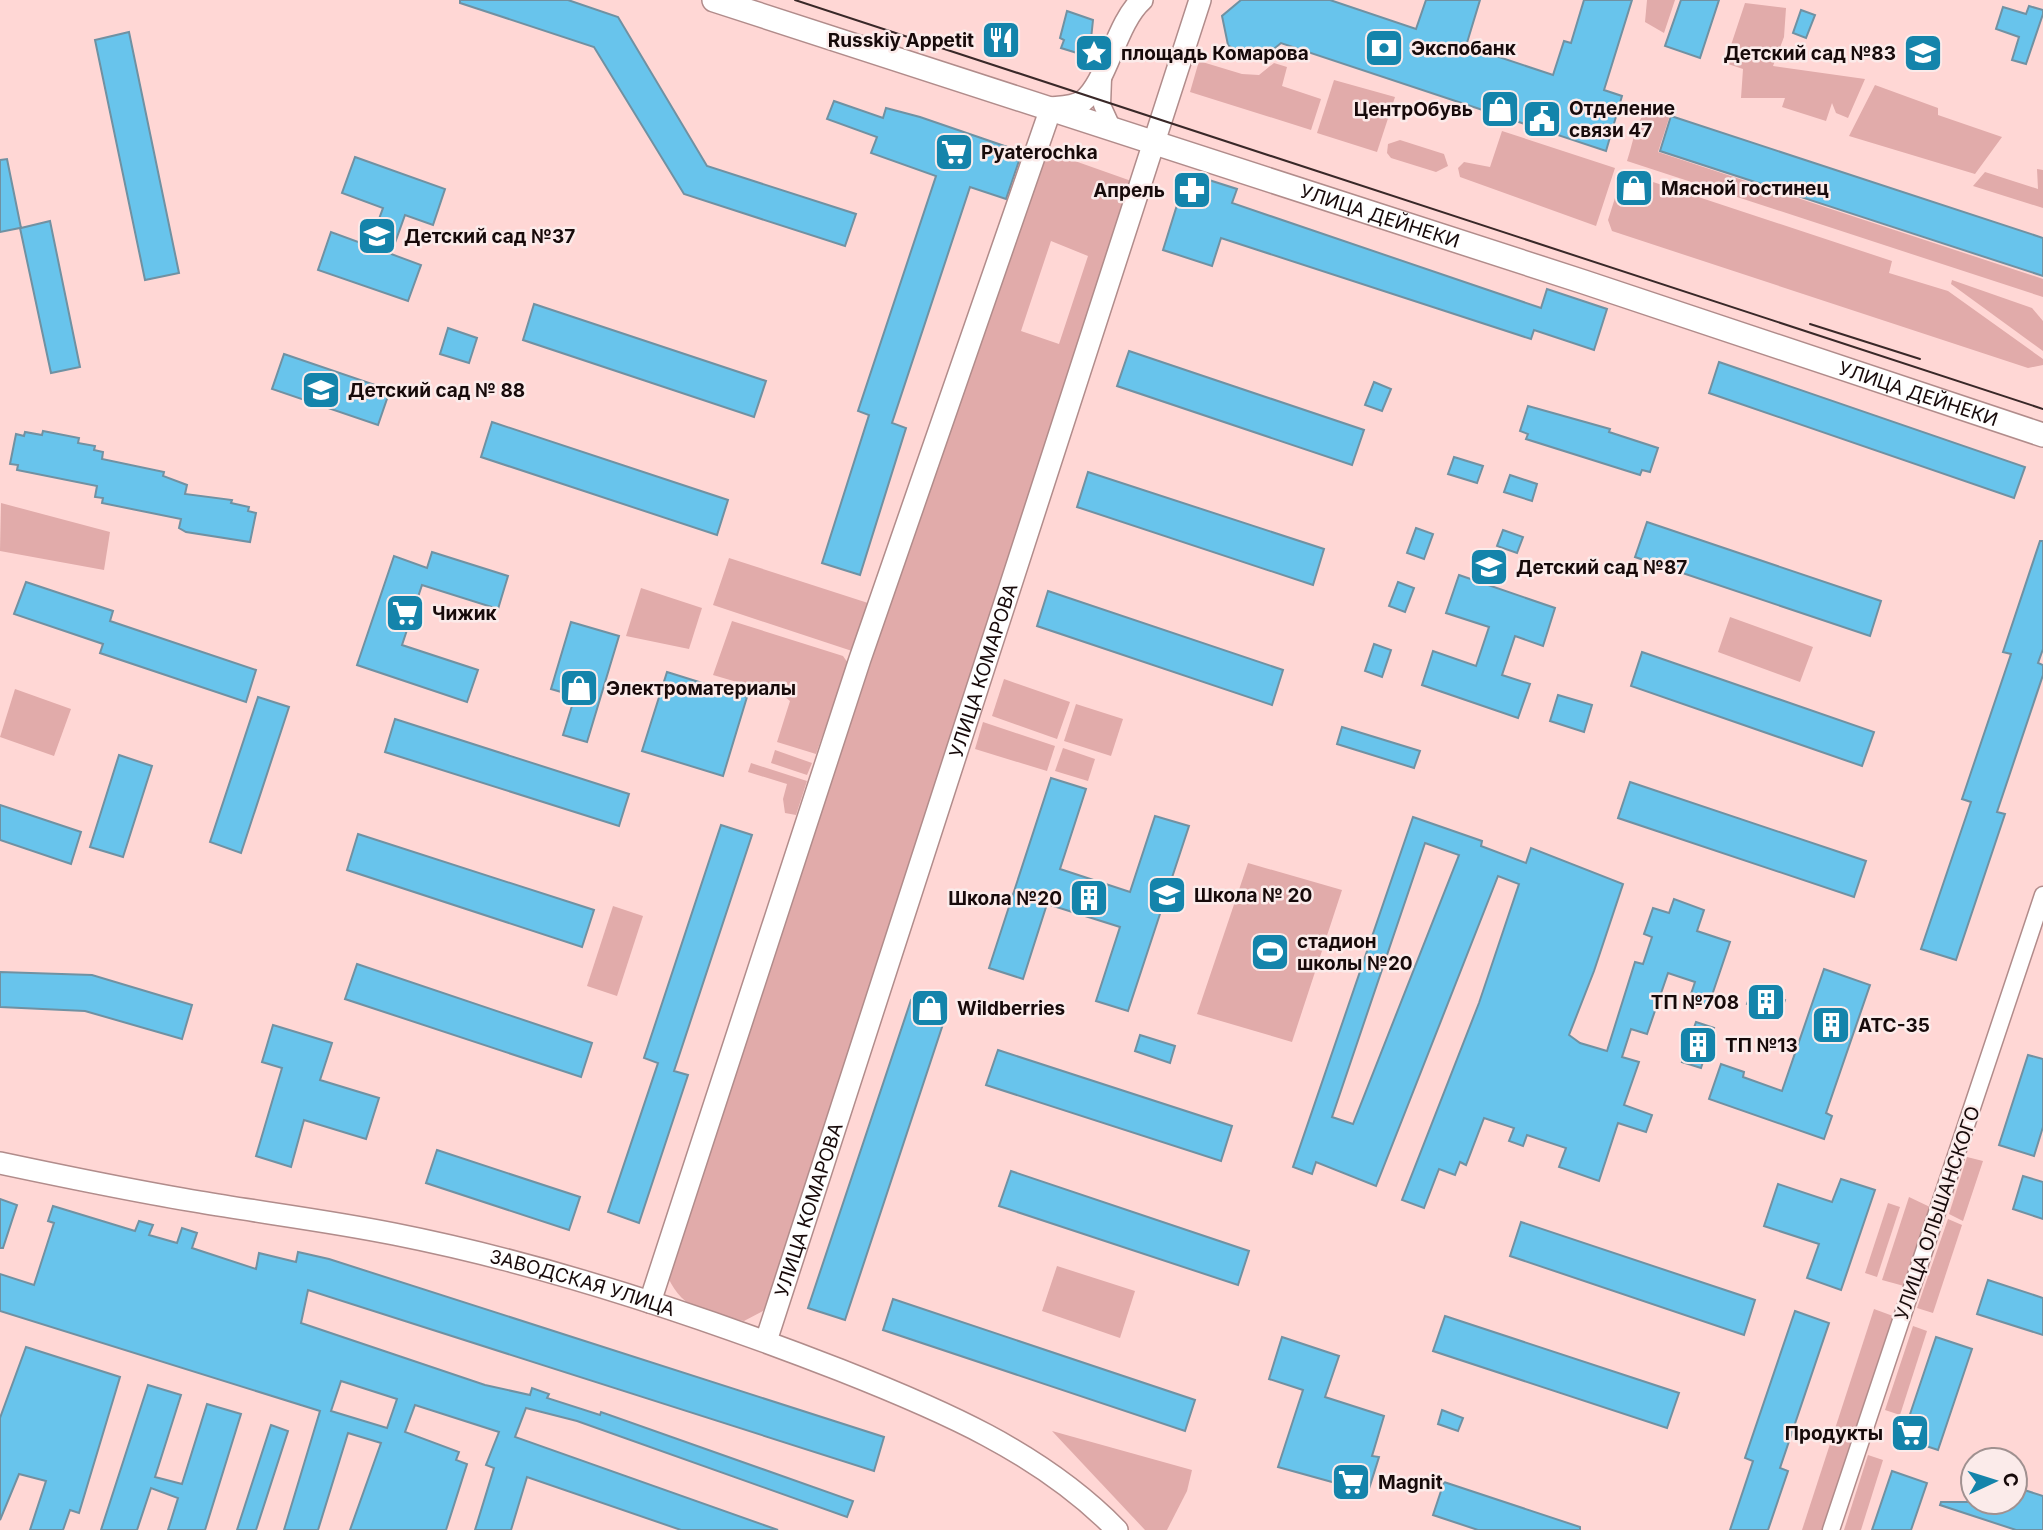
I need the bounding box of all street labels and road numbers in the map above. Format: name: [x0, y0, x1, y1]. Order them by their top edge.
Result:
street label: УЛИЦА ДЕЙНЕКИ: [1297, 180, 1463, 253]
street label: УЛИЦА ДЕЙНЕКИ: [1836, 357, 2001, 431]
street label: УЛИЦА КОМАРОВА: [945, 580, 1022, 760]
street label: УЛИЦА ОЛЬШАНСКОГО: [1890, 1103, 1985, 1323]
street label: УЛИЦА КОМАРОВА: [770, 1120, 848, 1300]
street label: ЗАВОДСКАЯ УЛИЦА: [487, 1245, 678, 1321]

